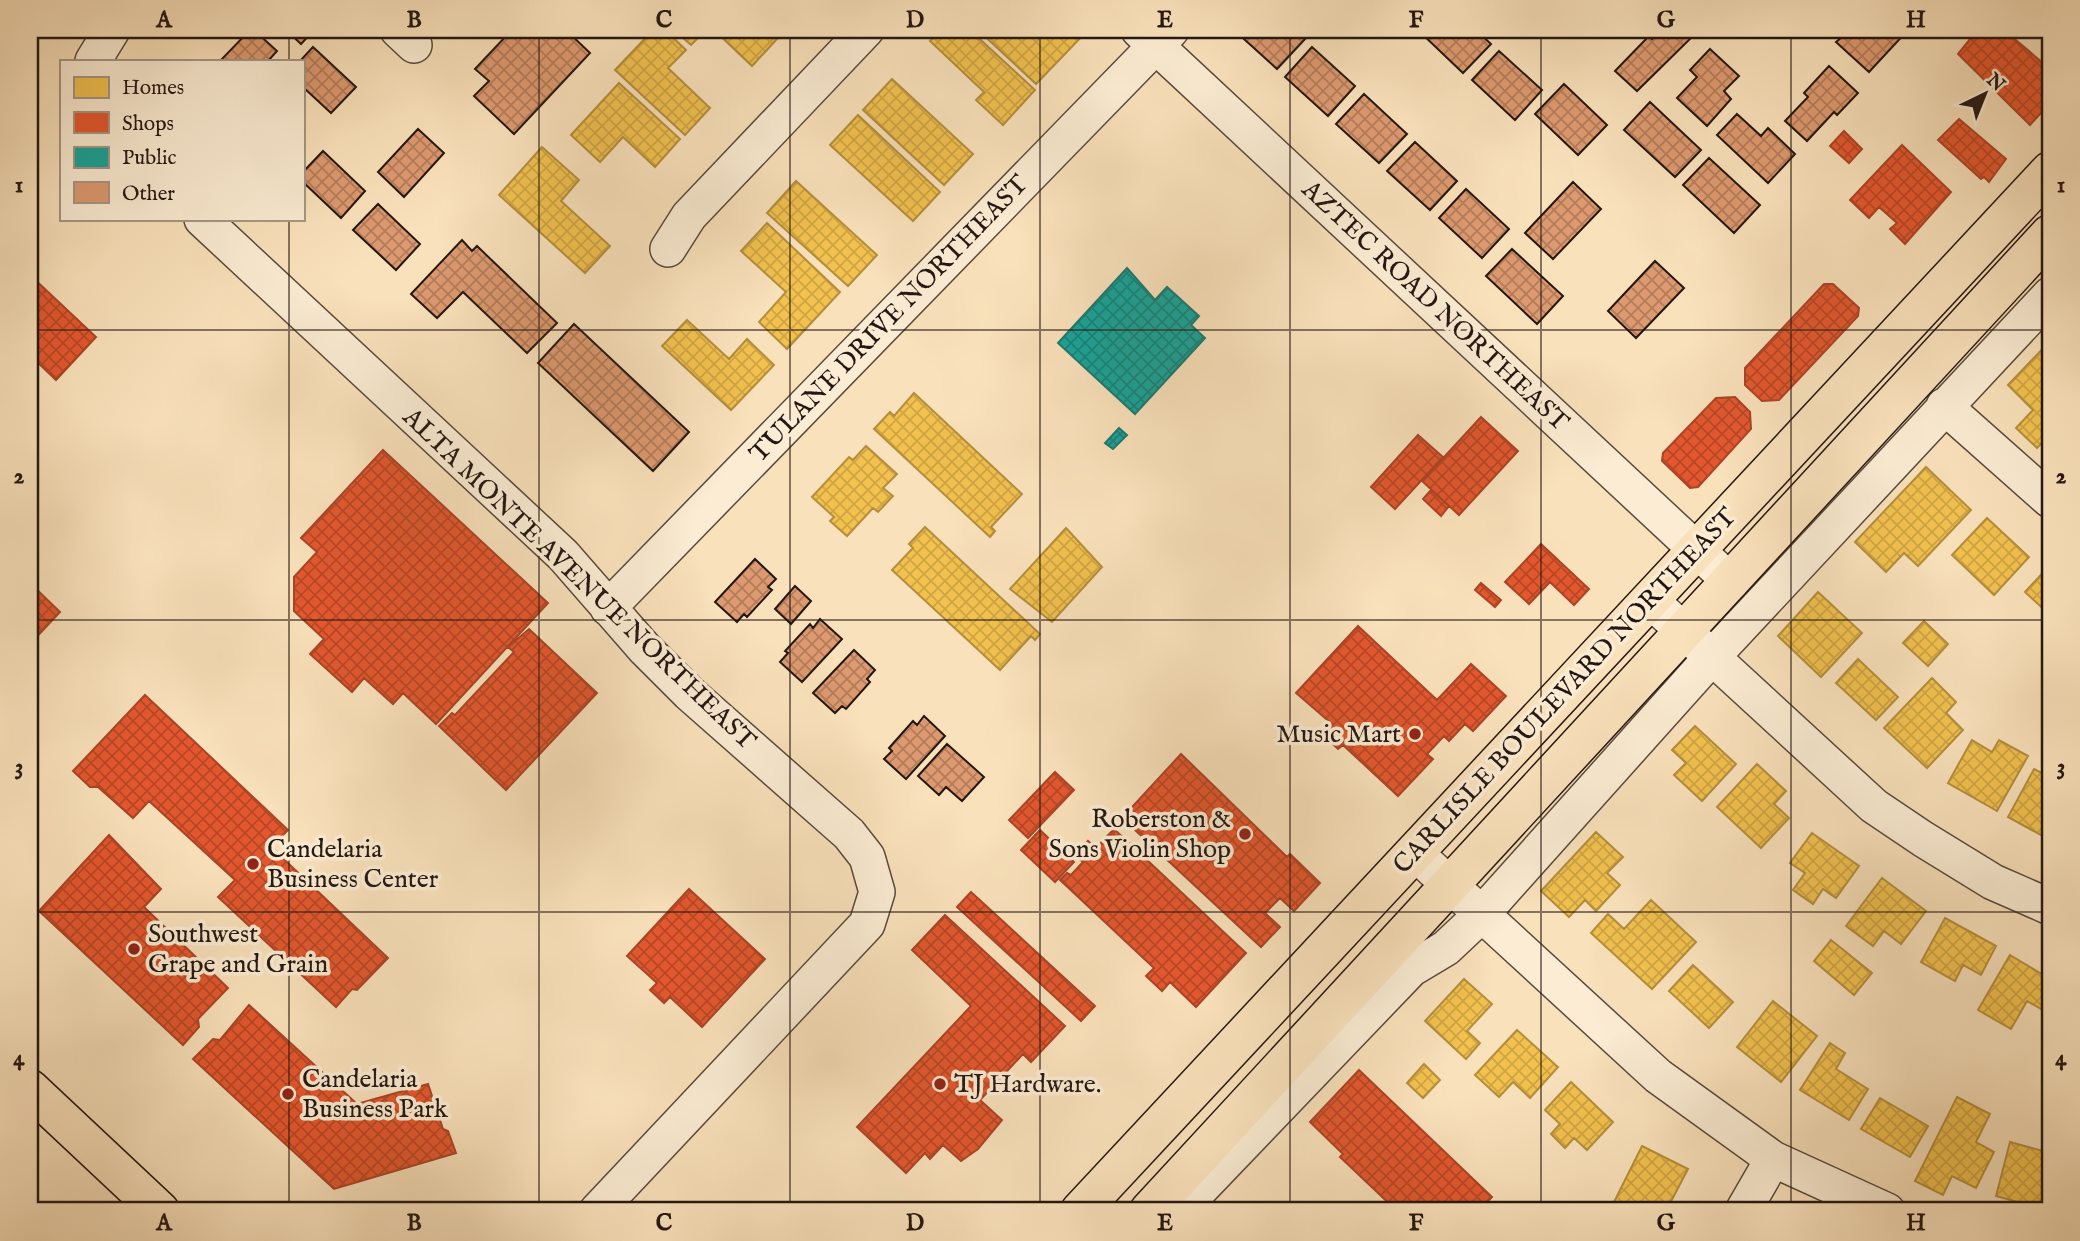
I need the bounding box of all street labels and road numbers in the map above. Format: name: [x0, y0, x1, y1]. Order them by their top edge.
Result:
street label: TULANE DRIVE NORTHEAST: [743, 168, 1035, 470]
street label: AZTEC ROAD NORTHEAST: [1294, 173, 1575, 439]
street label: ALTA MONTE AVENUE NORTHEAST: [395, 400, 763, 757]
street label: CARLISLE BOULEVARD NORTHEAST: [1386, 501, 1744, 881]

